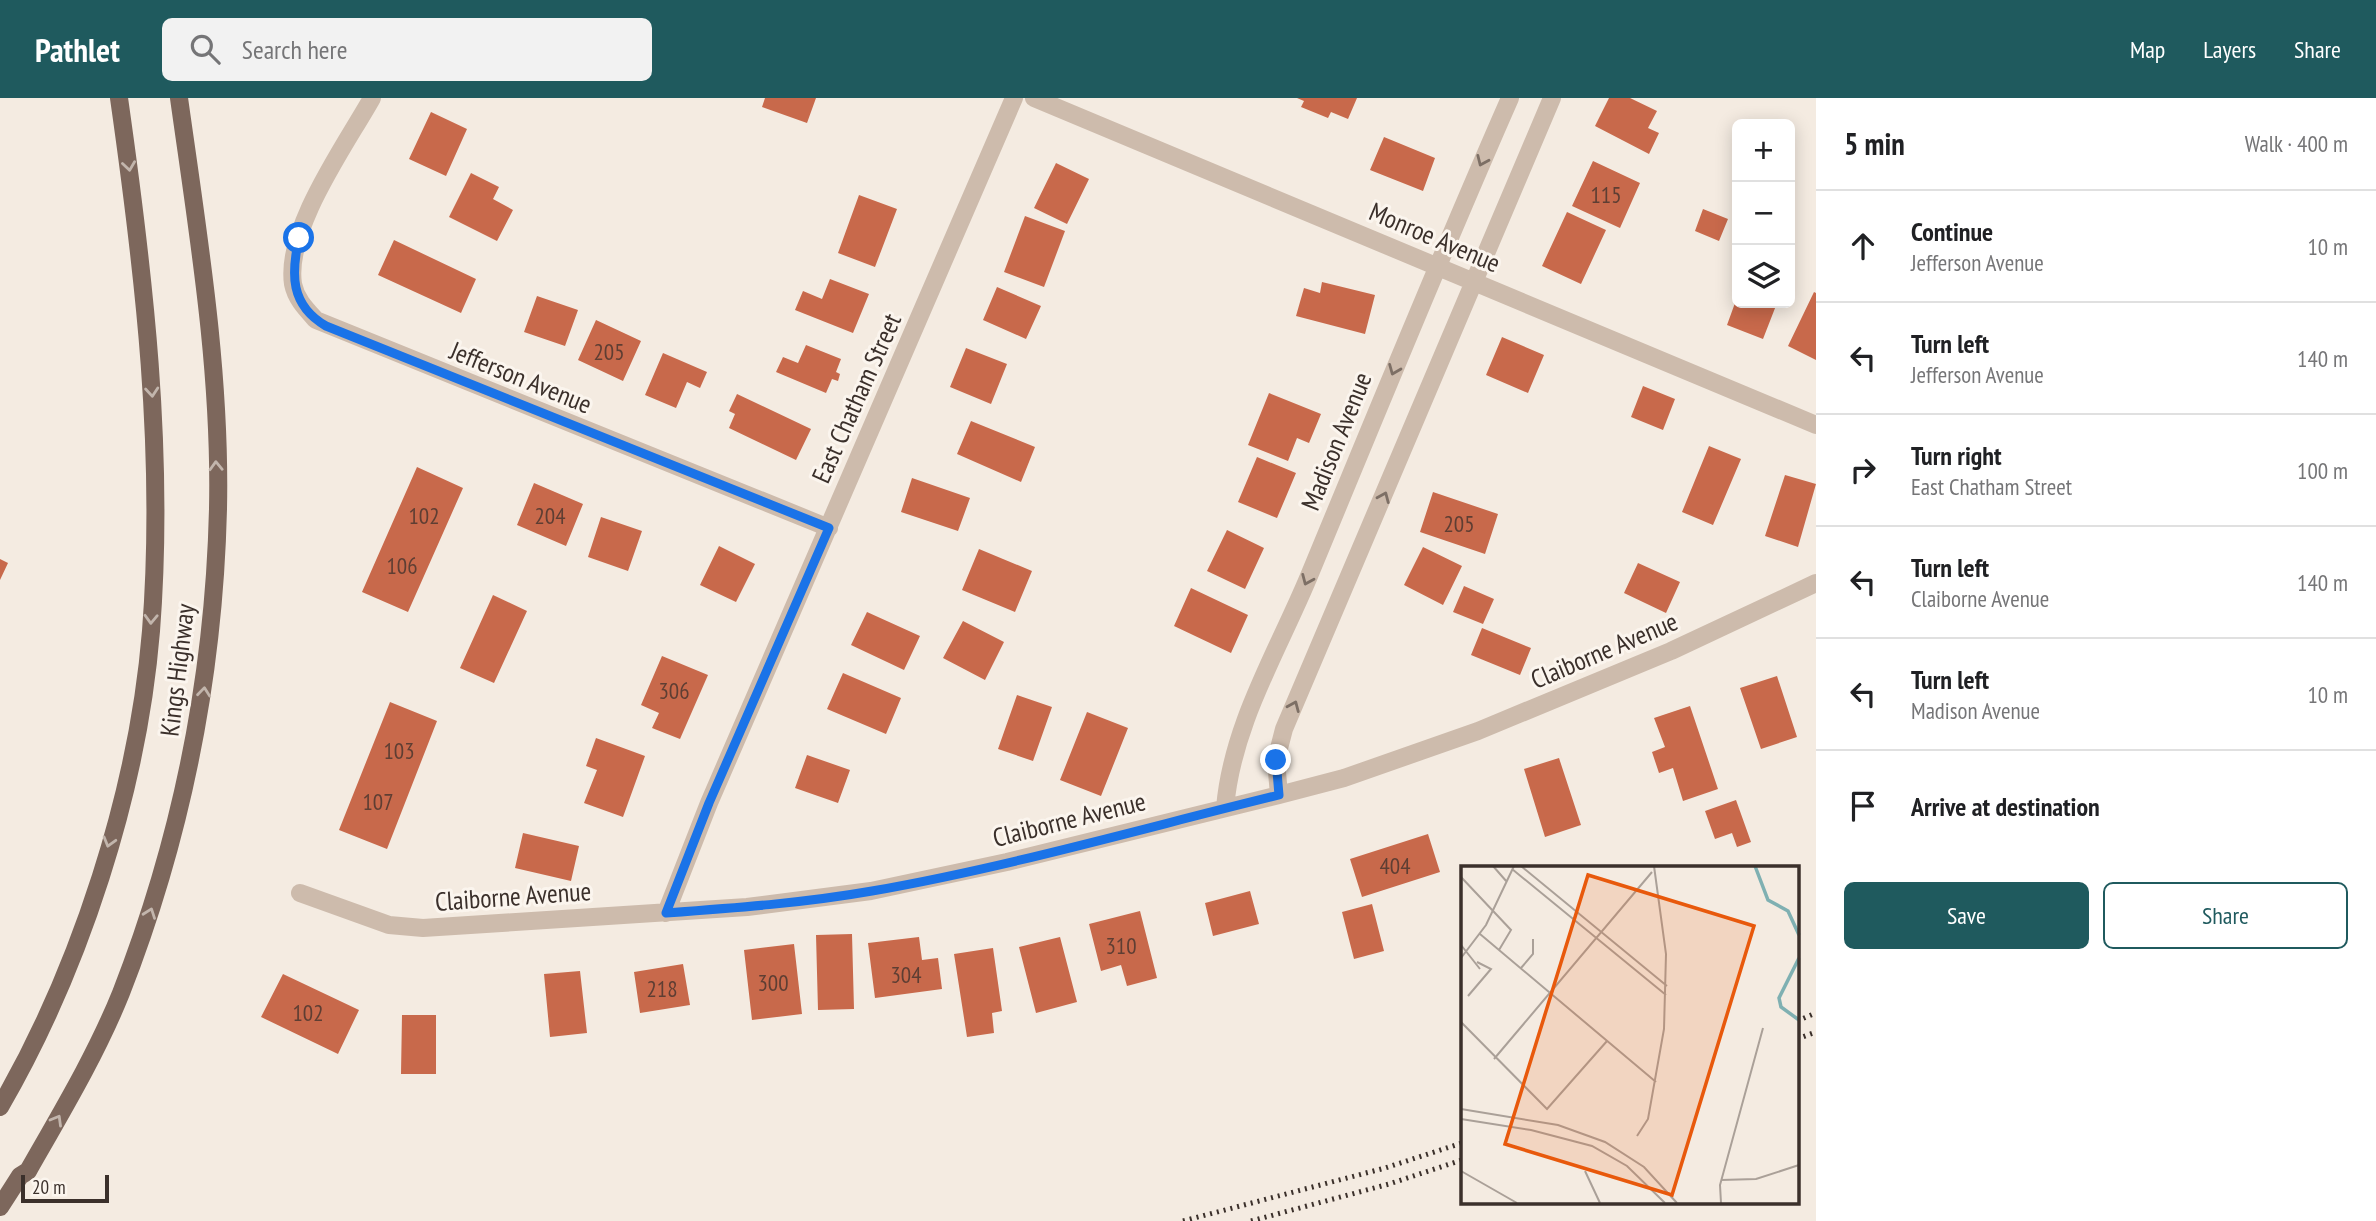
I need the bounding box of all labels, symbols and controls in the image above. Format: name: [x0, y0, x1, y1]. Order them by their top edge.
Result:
search box: [162, 18, 652, 81]
text: Pathlet: [35, 28, 120, 71]
icon: search: [186, 30, 224, 68]
text: Search here: [242, 33, 347, 66]
text: Map: [2130, 34, 2165, 65]
text: Layers: [2203, 34, 2256, 65]
text: Share: [2294, 34, 2341, 65]
map controls: [1732, 119, 1795, 308]
button: +: [1732, 119, 1795, 182]
text: 5 min: [1844, 124, 1905, 163]
text: Walk · 400 m: [2245, 129, 2348, 158]
one-way arrow: [1476, 153, 1490, 166]
one-way arrow: [121, 160, 136, 171]
house number: 115: [1590, 180, 1622, 209]
button: −: [1732, 182, 1795, 245]
street label: Monroe Avenue: [1365, 195, 1505, 279]
text: Continue: [1911, 215, 1993, 248]
route start: [283, 222, 314, 253]
icon: ahead: [1844, 227, 1882, 265]
text: 10 m: [2307, 232, 2348, 261]
button: layers: [1732, 245, 1795, 308]
text: Jefferson Avenue: [1911, 248, 2044, 277]
street label: East Chatham Street: [804, 308, 908, 488]
text: Turn left: [1911, 327, 1989, 360]
street label: Jefferson Avenue: [444, 333, 597, 420]
house number: 205: [593, 337, 625, 366]
icon: left: [1844, 339, 1882, 377]
text: 140 m: [2297, 344, 2348, 373]
text: Jefferson Avenue: [1911, 360, 2044, 389]
one-way arrow: [1388, 363, 1402, 375]
street label: Madison Avenue: [1293, 367, 1379, 515]
one-way arrow: [144, 387, 159, 398]
text: Turn right: [1911, 439, 2002, 472]
icon: right: [1844, 451, 1882, 489]
text: 100 m: [2297, 456, 2348, 485]
one-way arrow: [209, 460, 224, 471]
text: East Chatham Street: [1911, 472, 2072, 501]
one-way arrow: [1375, 492, 1389, 504]
house number: 102: [408, 501, 440, 530]
house number: 204: [534, 501, 566, 530]
house number: 205: [1443, 509, 1475, 538]
house number: 106: [386, 551, 418, 580]
text: Turn left: [1911, 551, 1989, 584]
icon: left: [1844, 563, 1882, 601]
text: 140 m: [2297, 568, 2348, 597]
one-way arrow: [1301, 573, 1315, 586]
text: Claiborne Avenue: [1911, 584, 2049, 613]
street label: Kings Highway: [153, 602, 202, 738]
street label: Claiborne Avenue: [1526, 604, 1682, 696]
one-way arrow: [144, 614, 159, 625]
text: Turn left: [1911, 663, 1989, 696]
icon: left: [1844, 675, 1882, 713]
house number: 306: [658, 676, 690, 705]
text: 10 m: [2307, 680, 2348, 709]
one-way arrow: [196, 687, 211, 698]
text: Madison Avenue: [1911, 696, 2040, 725]
one-way arrow: [1286, 701, 1300, 713]
house number: 103: [383, 736, 415, 765]
route end: [1260, 744, 1291, 775]
street label: Claiborne Avenue: [989, 784, 1149, 854]
house number: 107: [362, 787, 394, 816]
icon: arrive: [1844, 787, 1882, 825]
text: Arrive at destination: [1911, 790, 2100, 823]
one-way arrow: [103, 836, 118, 848]
house number: 404: [1379, 851, 1411, 880]
inset map: [1461, 866, 1798, 1204]
street label: Claiborne Avenue: [434, 874, 592, 918]
button: Save: [1844, 882, 2089, 949]
button: Share: [2103, 882, 2348, 949]
one-way arrow: [142, 908, 156, 920]
house number: 310: [1105, 931, 1137, 960]
house number: 304: [890, 960, 922, 989]
house number: 300: [757, 968, 789, 997]
house number: 218: [646, 974, 678, 1003]
house number: 102: [292, 998, 324, 1027]
one-way arrow: [49, 1115, 62, 1128]
scale bar: [21, 1172, 108, 1204]
text: 20 m: [32, 1175, 66, 1199]

